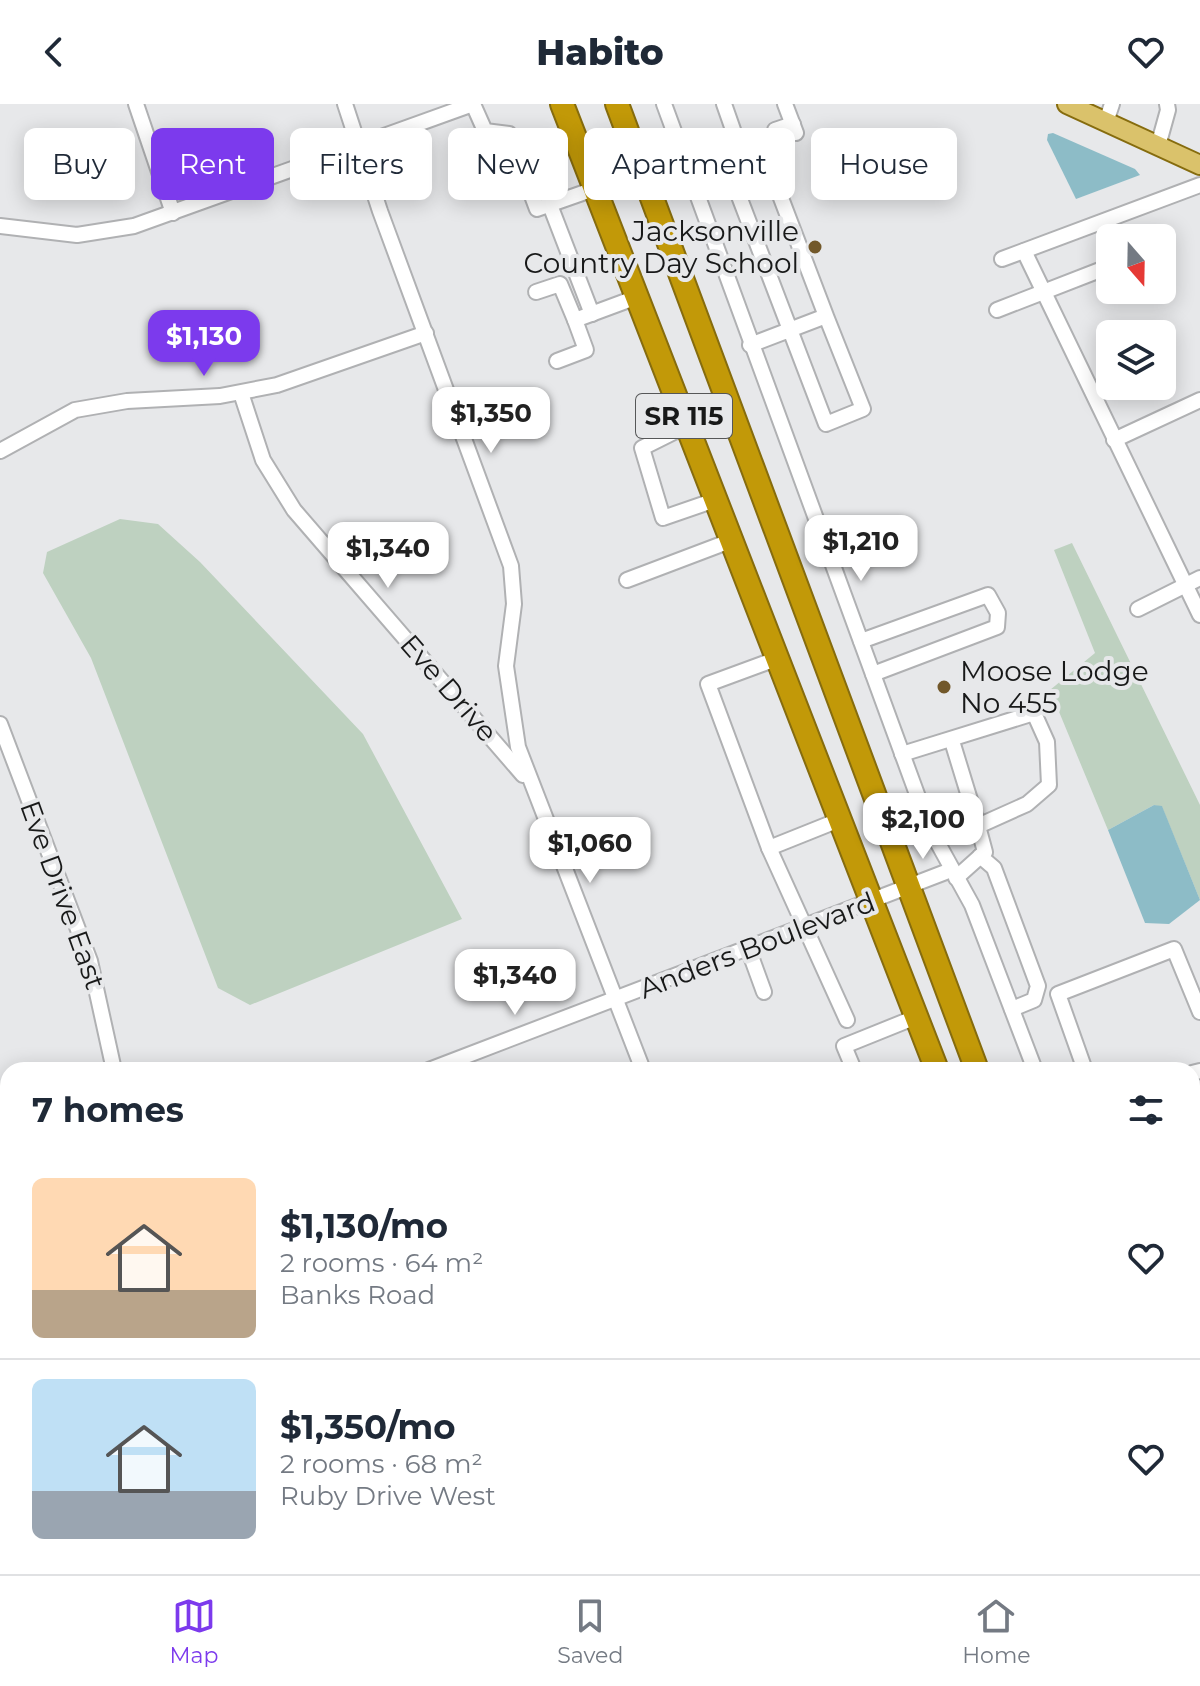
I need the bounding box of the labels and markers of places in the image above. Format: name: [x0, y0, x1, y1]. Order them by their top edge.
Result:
place label: Jacksonville Country Day School: [524, 214, 799, 280]
marker: Jacksonville Country Day School: [806, 238, 824, 256]
pin: $1,130: [139, 310, 269, 378]
pin: $1,350: [426, 387, 556, 455]
pin: $1,210: [796, 515, 926, 583]
pin: $1,340: [323, 522, 453, 590]
place label: Moose Lodge No 455: [960, 654, 1149, 720]
marker: Moose Lodge No 455: [935, 678, 953, 696]
pin: $2,100: [858, 793, 988, 861]
pin: $1,060: [525, 817, 655, 885]
pin: $1,340: [450, 949, 580, 1017]

